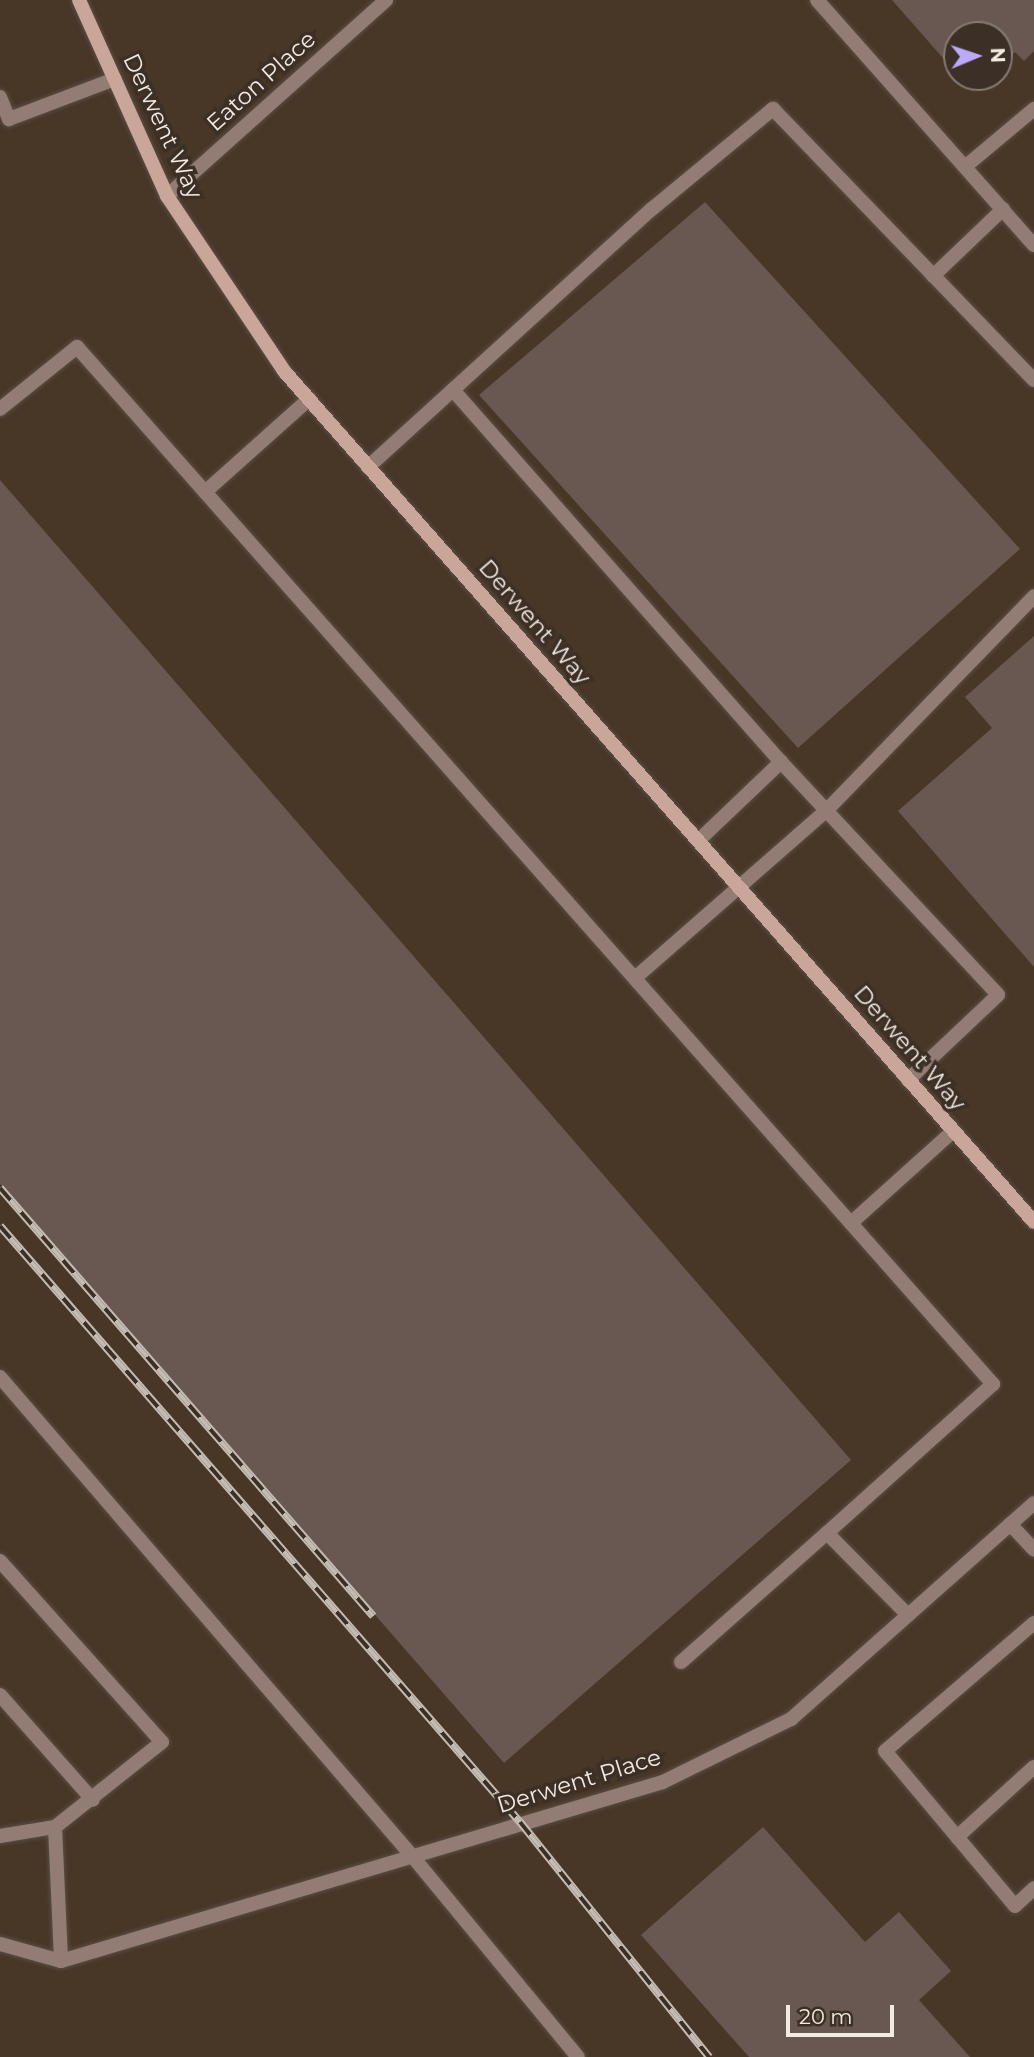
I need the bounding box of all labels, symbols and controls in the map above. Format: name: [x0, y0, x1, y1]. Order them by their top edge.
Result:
north arrow: [943, 21, 1013, 91]
street label: Eaton Place: [201, 25, 321, 137]
text: N: [986, 47, 1009, 63]
street label: Derwent Way: [117, 49, 209, 203]
street label: Derwent Way: [473, 554, 597, 690]
street label: Derwent Way: [848, 980, 972, 1116]
street label: Derwent Place: [494, 1743, 664, 1819]
scale bar: [789, 1990, 898, 2034]
text: 20 m: [799, 2004, 853, 2029]

